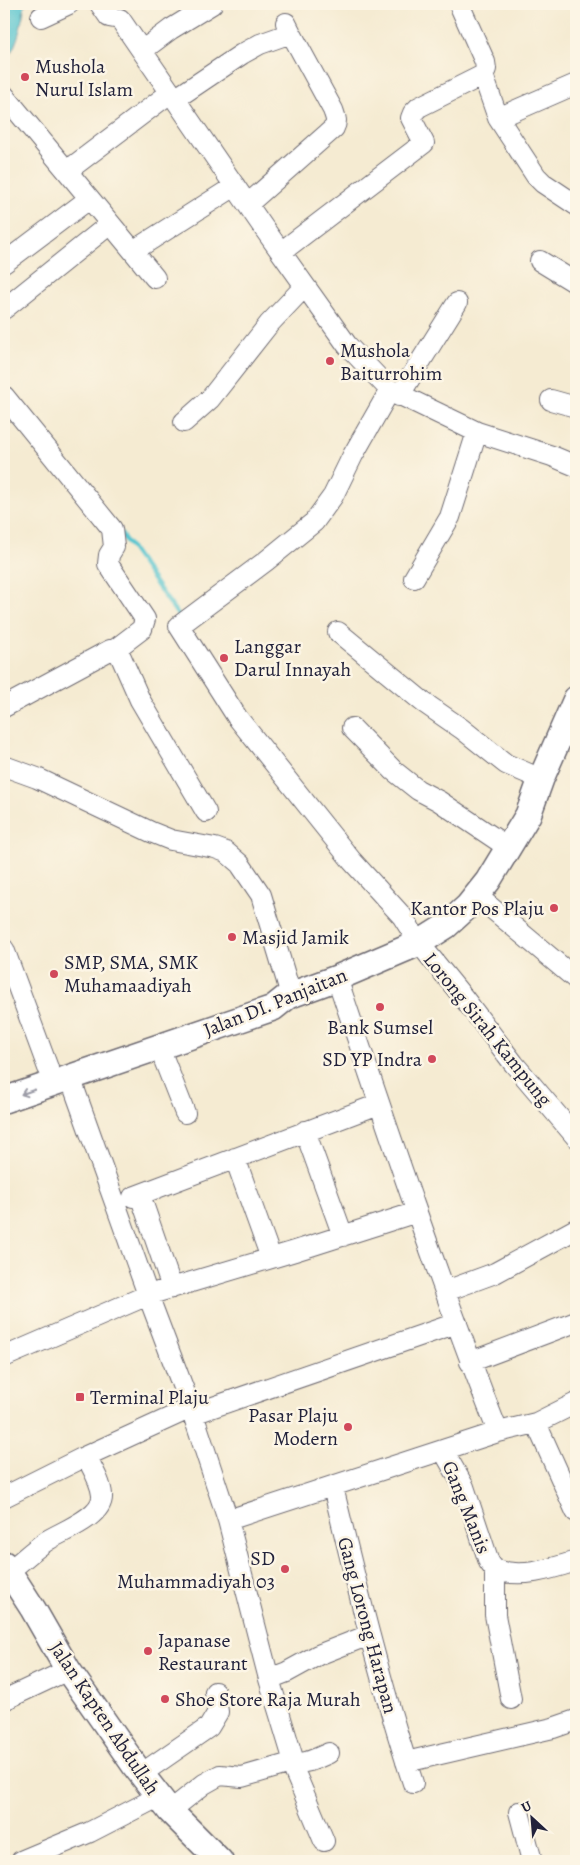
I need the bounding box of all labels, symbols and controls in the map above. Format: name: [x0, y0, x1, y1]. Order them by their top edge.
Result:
place label: Mushola Nurul Islam: [35, 53, 134, 103]
marker: Mushola Nurul Islam: [19, 71, 31, 83]
place label: Mushola Baiturrohim: [340, 337, 443, 387]
marker: Mushola Baiturrohim: [324, 355, 336, 367]
place label: Langgar Darul Innayah: [234, 633, 351, 683]
marker: Langgar Darul Innayah: [218, 652, 230, 664]
place label: Kantor Pos Plaju: [410, 895, 544, 922]
marker: Kantor Pos Plaju: [548, 902, 560, 914]
place label: Masjid Jamik: [242, 924, 349, 951]
marker: Masjid Jamik: [226, 931, 238, 943]
street label: Lorong Sirah Kampung: [417, 947, 558, 1112]
place label: SMP, SMA, SMK Muhamaadiyah: [64, 949, 199, 999]
street label: Jalan DI. Panjaitan: [199, 961, 351, 1044]
marker: SMP, SMA, SMK Muhamaadiyah: [48, 968, 60, 980]
marker: Bank Sumsel: [374, 1001, 386, 1013]
place label: Bank Sumsel: [327, 1014, 433, 1041]
place label: SD YP Indra: [322, 1046, 423, 1073]
marker: SD YP Indra: [426, 1053, 438, 1065]
one-way arrow: [21, 1088, 36, 1097]
place label: Terminal Plaju: [90, 1384, 209, 1411]
marker: Terminal Plaju: [74, 1391, 86, 1403]
place label: Pasar Plaju Modern: [248, 1402, 338, 1452]
marker: Pasar Plaju Modern: [342, 1421, 354, 1433]
street label: Gang Manis: [436, 1457, 497, 1558]
street label: Gang Lorong Harapan: [331, 1534, 404, 1716]
place label: SD Muhammadiyah 03: [117, 1545, 275, 1595]
marker: SD Muhammadiyah 03: [279, 1563, 291, 1575]
place label: Japanase Restaurant: [158, 1627, 248, 1677]
street label: Jalan Kapten Abdullah: [43, 1636, 166, 1801]
marker: Japanase Restaurant: [142, 1645, 154, 1657]
place label: Shoe Store Raja Murah: [175, 1686, 361, 1713]
marker: Shoe Store Raja Murah: [159, 1693, 171, 1705]
north arrow: [508, 1792, 558, 1842]
text: U: [518, 1796, 535, 1817]

